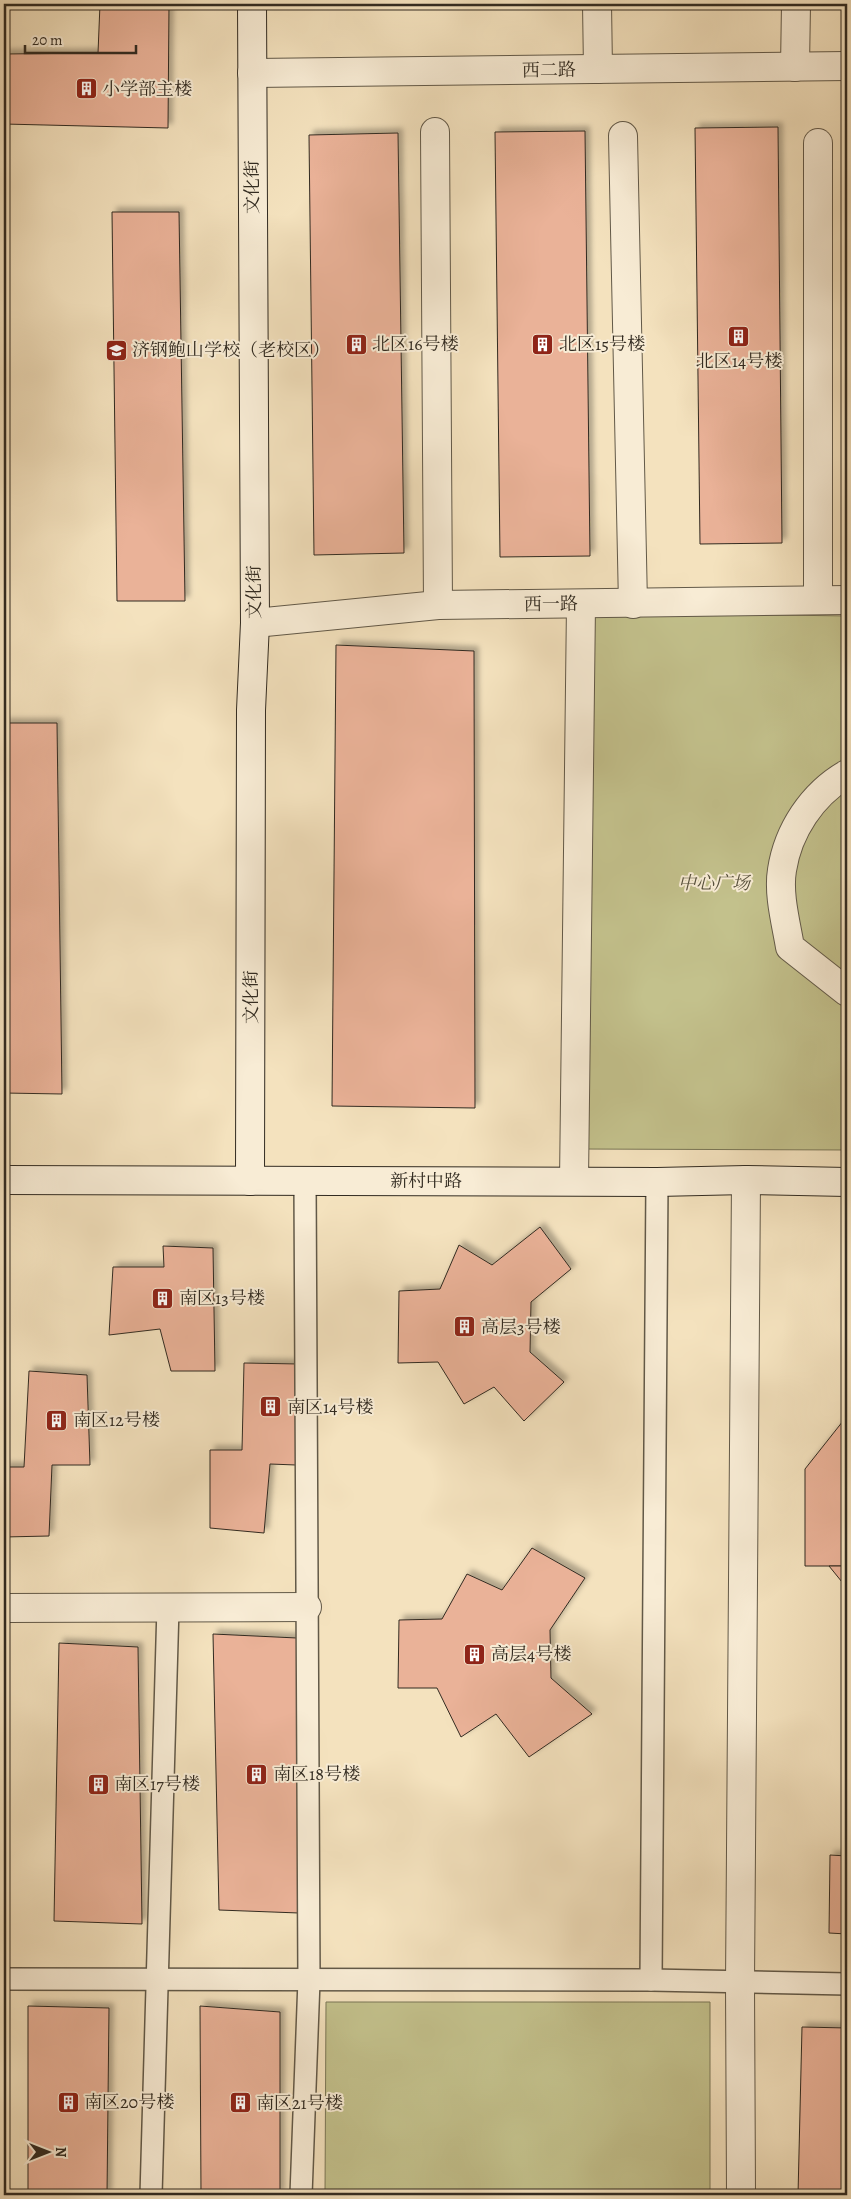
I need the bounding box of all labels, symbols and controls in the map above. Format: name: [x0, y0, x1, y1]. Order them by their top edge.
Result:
scale bar: [25, 22, 136, 54]
text: 20 m: [32, 30, 63, 50]
street label: 西二路: [522, 58, 576, 82]
building icon: 小学部主楼: [74, 77, 98, 101]
place label: 小学部主楼: [102, 77, 192, 101]
street label: 文化街: [240, 160, 264, 214]
building icon: 北区14号楼: [727, 324, 751, 348]
building icon: 北区16号楼: [344, 332, 368, 356]
place label: 北区16号楼: [372, 332, 458, 356]
building icon: 北区15号楼: [531, 332, 555, 356]
place label: 北区15号楼: [559, 332, 645, 356]
school or university icon: 济钢鲍山学校（老校区）: [104, 338, 128, 362]
place label: 济钢鲍山学校（老校区）: [132, 338, 330, 362]
place label: 北区14号楼: [696, 349, 782, 373]
street label: 文化街: [242, 565, 266, 619]
street label: 西一路: [524, 592, 578, 616]
park label: 中心广场: [678, 871, 752, 895]
street label: 文化街: [239, 970, 263, 1024]
street label: 新村中路: [390, 1169, 462, 1193]
building icon: 南区13号楼: [151, 1286, 175, 1310]
place label: 南区13号楼: [179, 1286, 265, 1310]
building icon: 高层3号楼: [453, 1315, 477, 1339]
place label: 高层3号楼: [481, 1315, 561, 1339]
building icon: 南区14号楼: [259, 1395, 283, 1419]
place label: 南区14号楼: [287, 1395, 373, 1419]
building icon: 南区12号楼: [45, 1408, 69, 1432]
place label: 南区12号楼: [73, 1408, 160, 1432]
building icon: 高层4号楼: [463, 1642, 487, 1666]
place label: 高层4号楼: [491, 1642, 571, 1666]
building icon: 南区18号楼: [245, 1762, 269, 1786]
place label: 南区18号楼: [273, 1762, 360, 1786]
building icon: 南区17号楼: [86, 1772, 110, 1796]
place label: 南区17号楼: [114, 1772, 200, 1796]
building icon: 南区20号楼: [56, 2090, 80, 2114]
place label: 南区20号楼: [84, 2090, 174, 2114]
building icon: 南区21号楼: [228, 2091, 252, 2115]
place label: 南区21号楼: [256, 2091, 343, 2115]
north arrow: [22, 2126, 72, 2176]
text: N: [51, 2147, 70, 2157]

